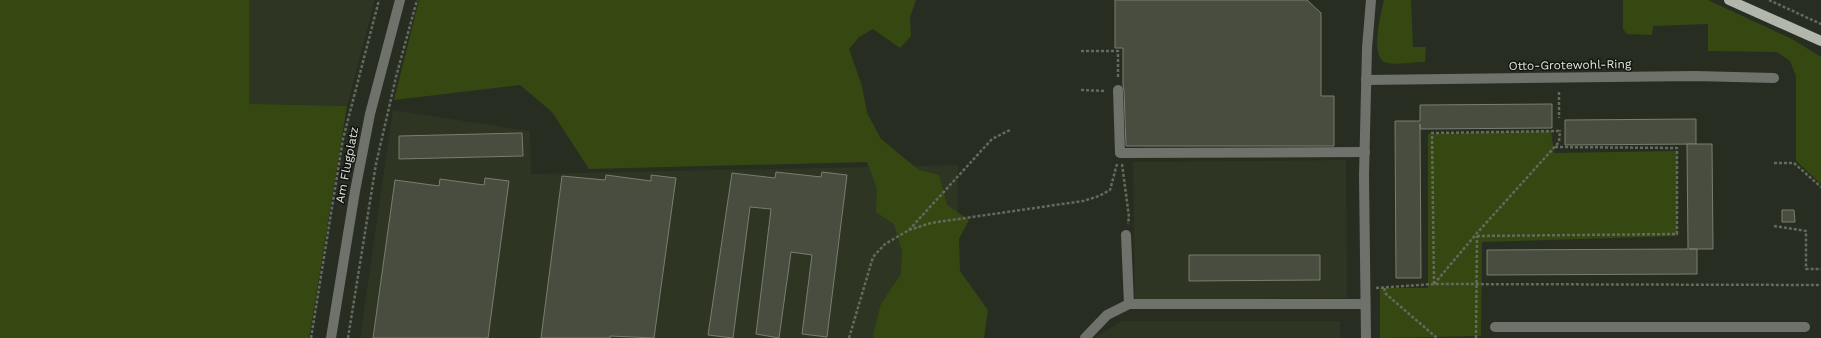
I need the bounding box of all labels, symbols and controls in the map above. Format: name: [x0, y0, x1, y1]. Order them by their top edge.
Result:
street label: Otto-Grotewohl-Ring: [1509, 57, 1632, 73]
street label: Am Flugplatz: [333, 126, 361, 204]

